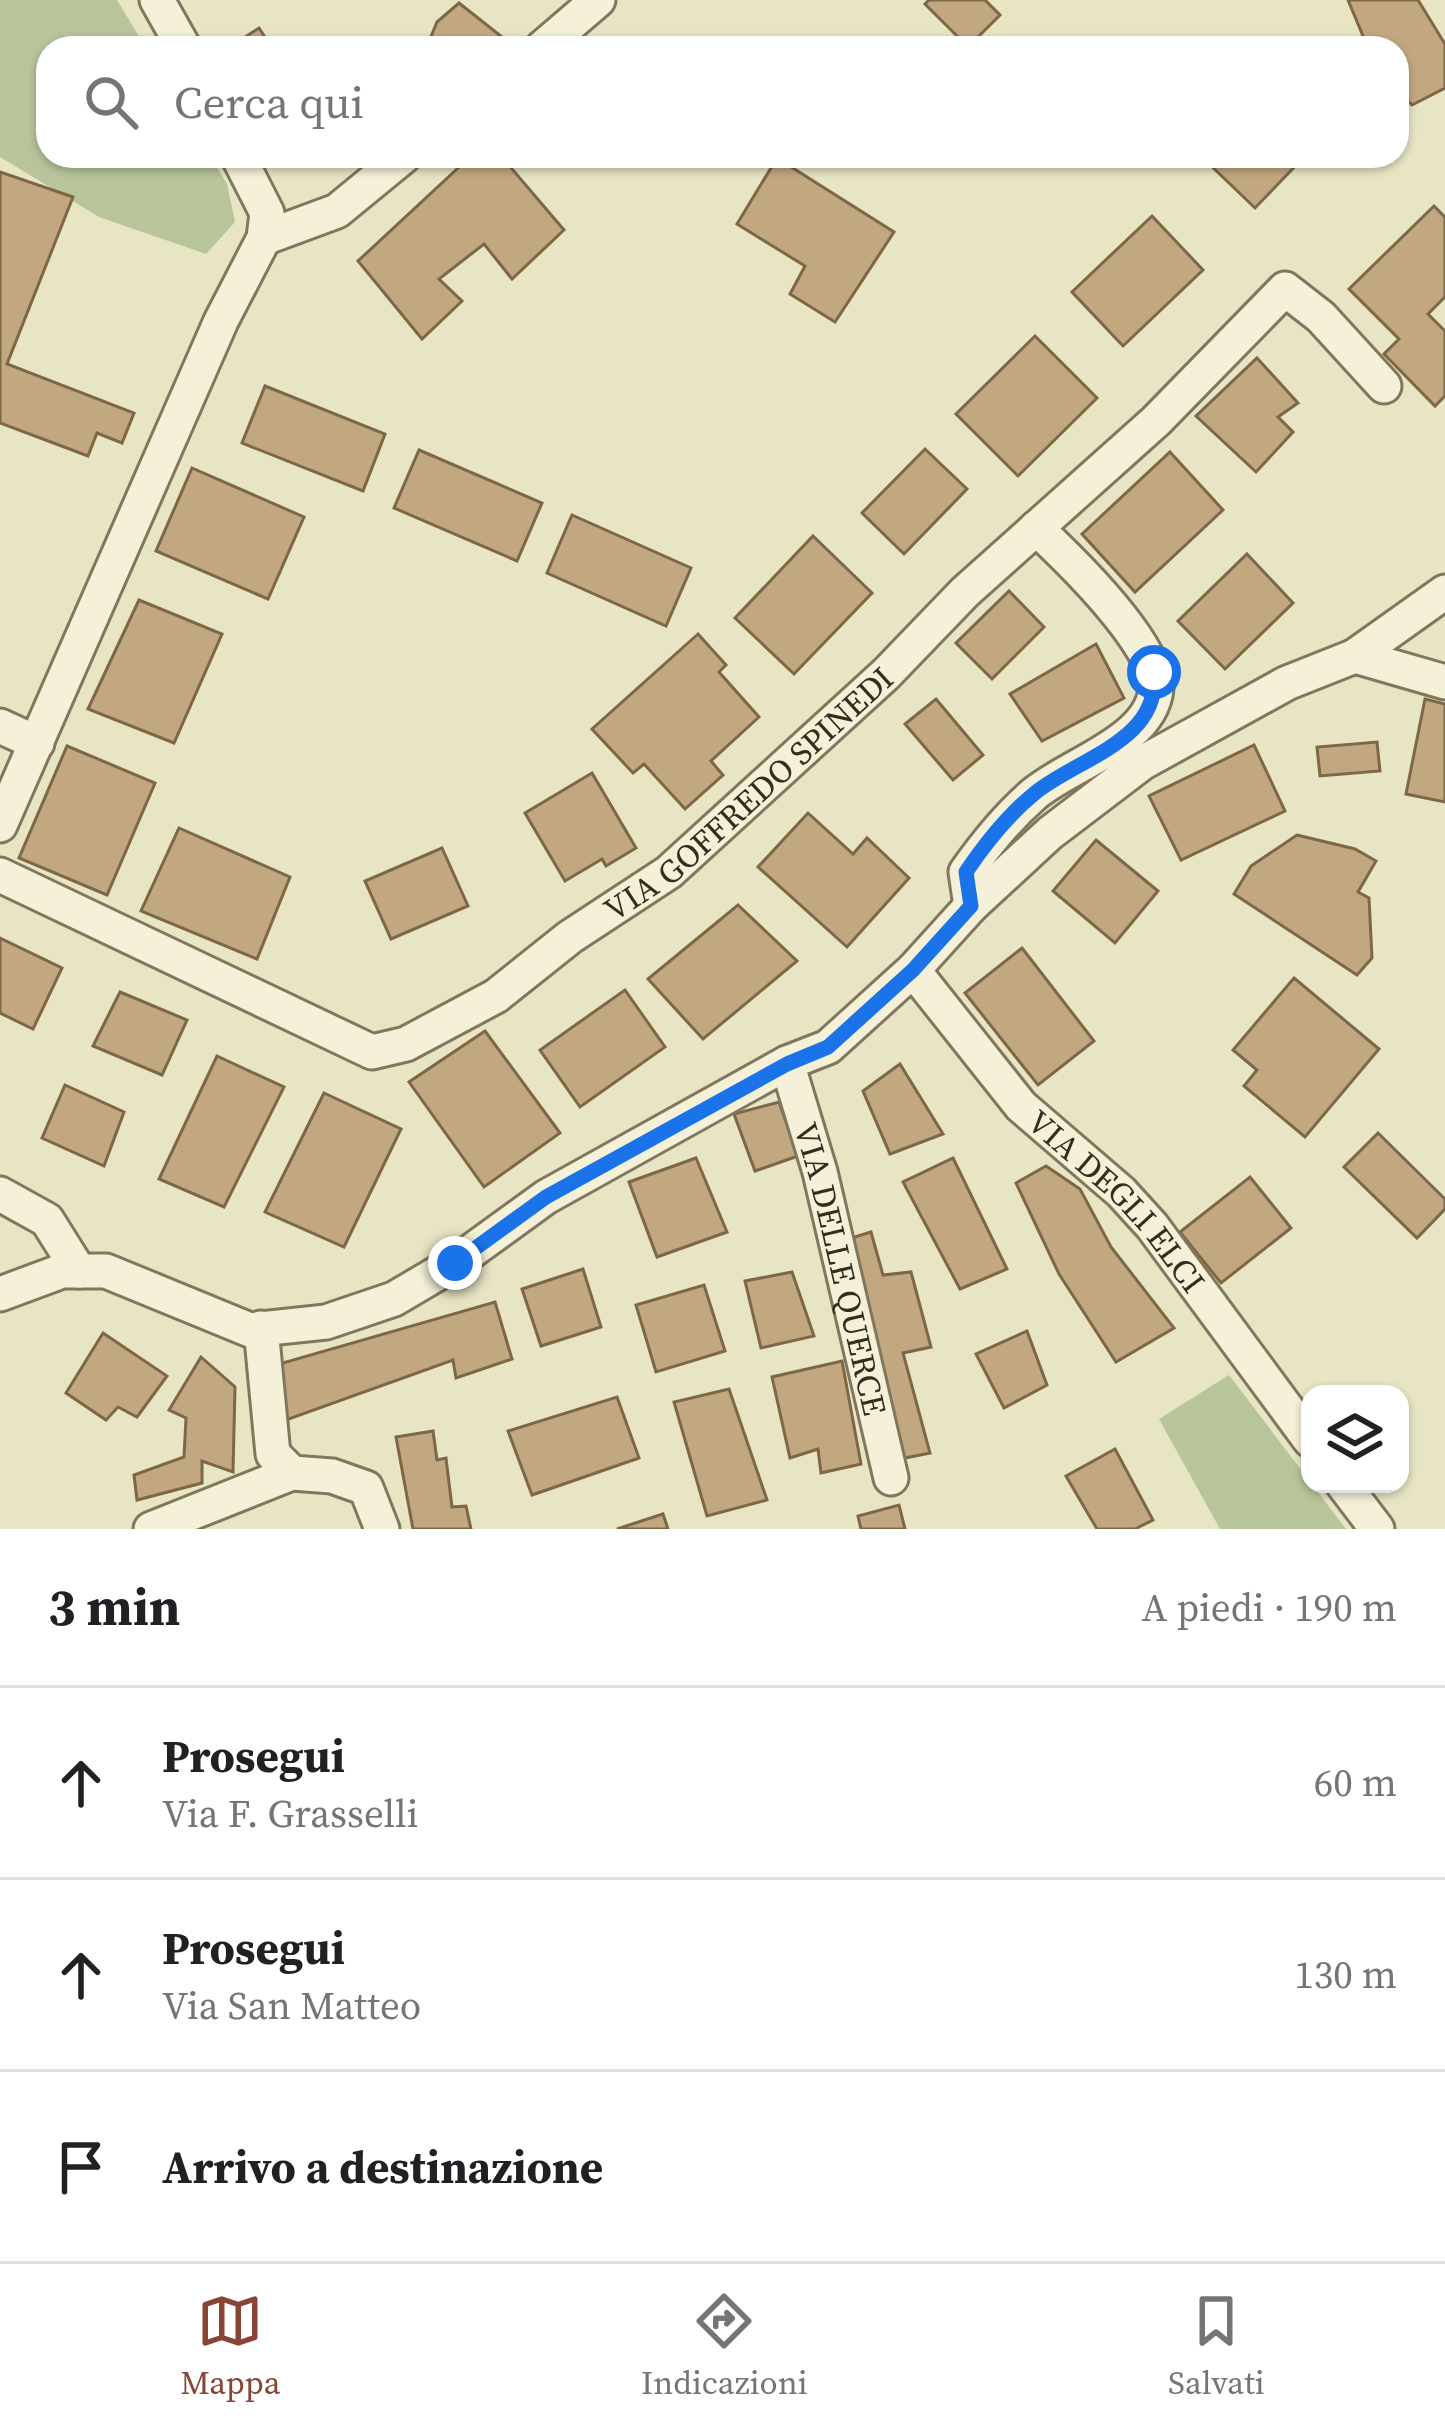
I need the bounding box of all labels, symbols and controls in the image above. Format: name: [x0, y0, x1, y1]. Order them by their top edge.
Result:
search box: [36, 36, 1409, 168]
icon: search: [78, 69, 144, 135]
text: Cerca qui: [174, 71, 364, 133]
route start: [1127, 645, 1181, 699]
street label: VIA GOFFREDO SPINEDI: [595, 656, 903, 932]
street label: VIA DEGLI ELCI: [1018, 1099, 1216, 1302]
street label: VIA DELLE QUERCE: [783, 1117, 898, 1420]
route end: [428, 1236, 482, 1290]
map controls: [1301, 1385, 1409, 1493]
button: layers: [1301, 1385, 1409, 1493]
text: 3 min: [48, 1572, 180, 1642]
text: A piedi · 190 m: [1141, 1581, 1397, 1634]
text: Prosegui: [162, 1725, 345, 1787]
icon: ahead: [48, 1750, 114, 1816]
text: 60 m: [1314, 1756, 1397, 1809]
text: Via F. Grasselli: [162, 1787, 418, 1840]
text: Prosegui: [162, 1917, 345, 1979]
icon: ahead: [48, 1942, 114, 2008]
text: 130 m: [1294, 1948, 1397, 2001]
text: Via San Matteo: [162, 1979, 421, 2032]
icon: arrive: [48, 2134, 114, 2200]
text: Arrivo a destinazione: [162, 2136, 603, 2198]
tab: Mappa: [180, 2288, 280, 2405]
tab: Indicazioni: [641, 2288, 808, 2405]
tab: Salvati: [1168, 2288, 1265, 2405]

